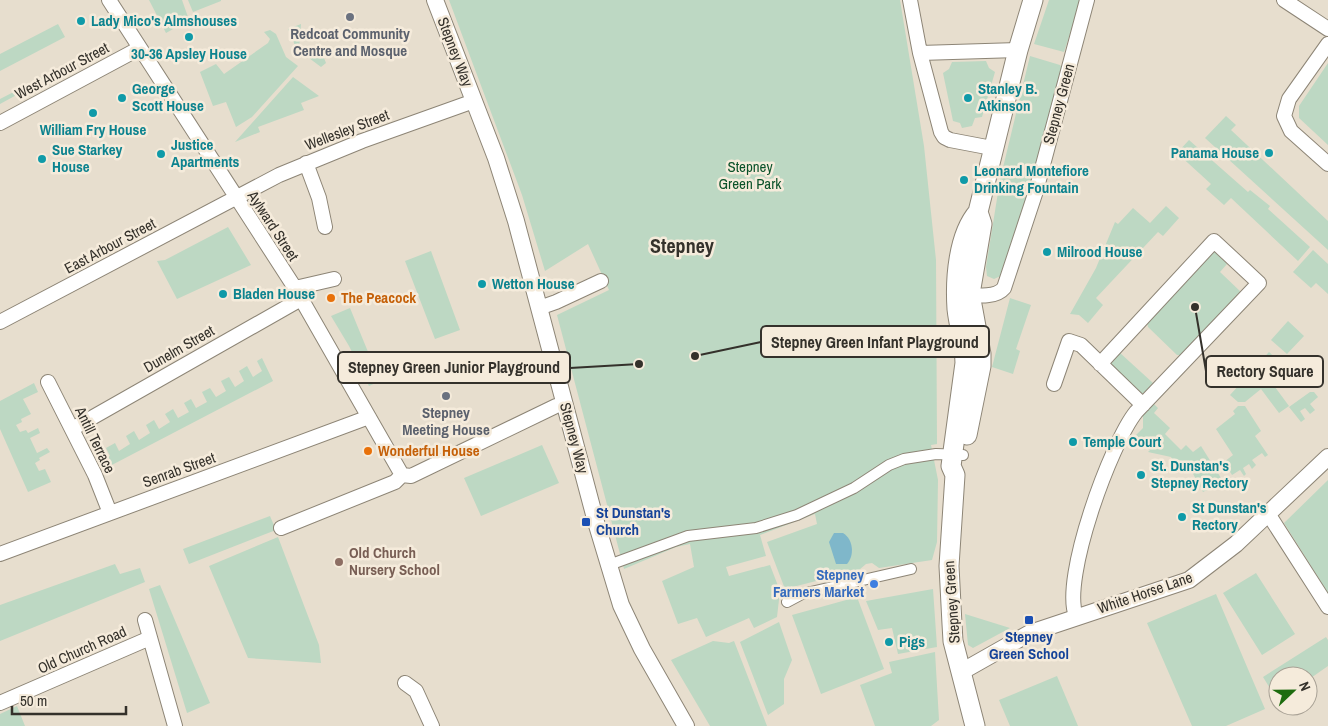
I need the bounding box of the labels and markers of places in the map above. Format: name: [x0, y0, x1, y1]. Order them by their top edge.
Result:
place label: Lady Mico's Almshouses: [91, 10, 237, 31]
marker: Redcoat Community Centre and Mosque: [344, 11, 356, 23]
marker: Lady Mico's Almshouses: [75, 15, 87, 27]
place label: Redcoat Community Centre and Mosque: [290, 23, 410, 61]
marker: 30-36 Apsley House: [183, 31, 195, 43]
place label: 30-36 Apsley House: [131, 43, 247, 64]
place label: George Scott House: [132, 78, 204, 116]
place label: Stanley B. Atkinson: [978, 78, 1037, 116]
marker: George Scott House: [116, 92, 128, 104]
marker: Stanley B. Atkinson: [962, 92, 974, 104]
marker: William Fry House: [87, 107, 99, 119]
place label: William Fry House: [40, 119, 146, 140]
place label: Justice Apartments: [171, 134, 240, 172]
place label: Sue Starkey House: [52, 139, 123, 177]
place label: Panama House: [1171, 142, 1259, 163]
marker: Panama House: [1263, 147, 1275, 159]
marker: Justice Apartments: [155, 148, 167, 160]
marker: Sue Starkey House: [36, 153, 48, 165]
place label: Leonard Montefiore Drinking Fountain: [974, 160, 1089, 198]
marker: Leonard Montefiore Drinking Fountain: [958, 174, 970, 186]
place label: Milrood House: [1057, 241, 1143, 262]
marker: Milrood House: [1041, 246, 1053, 258]
place label: Wetton House: [492, 273, 575, 294]
marker: Wetton House: [476, 278, 488, 290]
place label: Bladen House: [233, 283, 315, 304]
place label: The Peacock: [341, 287, 416, 308]
marker: Bladen House: [217, 288, 229, 300]
marker: The Peacock: [325, 292, 337, 304]
callout: Stepney Green Infant Playground: [761, 326, 989, 357]
callout: Stepney Green Junior Playground: [338, 352, 570, 383]
callout: Rectory Square: [1206, 356, 1323, 387]
marker: Stepney Meeting House: [440, 390, 452, 402]
place label: Stepney Meeting House: [402, 402, 490, 440]
place label: Temple Court: [1083, 431, 1161, 452]
marker: Temple Court: [1067, 436, 1079, 448]
place label: Wonderful House: [378, 440, 480, 461]
marker: Wonderful House: [362, 445, 374, 457]
place label: St. Dunstan's Stepney Rectory: [1151, 455, 1248, 493]
marker: St. Dunstan's Stepney Rectory: [1135, 469, 1147, 481]
place label: St Dunstan's Rectory: [1192, 497, 1267, 535]
place label: St Dunstan's Church: [596, 502, 671, 540]
marker: St Dunstan's Rectory: [1176, 511, 1188, 523]
marker: St Dunstan's Church: [580, 516, 592, 528]
place label: Old Church Nursery School: [349, 542, 440, 580]
marker: Old Church Nursery School: [333, 556, 345, 568]
place label: Stepney Farmers Market: [773, 564, 864, 602]
marker: Stepney Farmers Market: [868, 578, 880, 590]
marker: Stepney Green School: [1023, 614, 1035, 626]
place label: Stepney Green School: [989, 626, 1069, 664]
place label: Pigs: [899, 631, 925, 652]
marker: Pigs: [883, 636, 895, 648]

